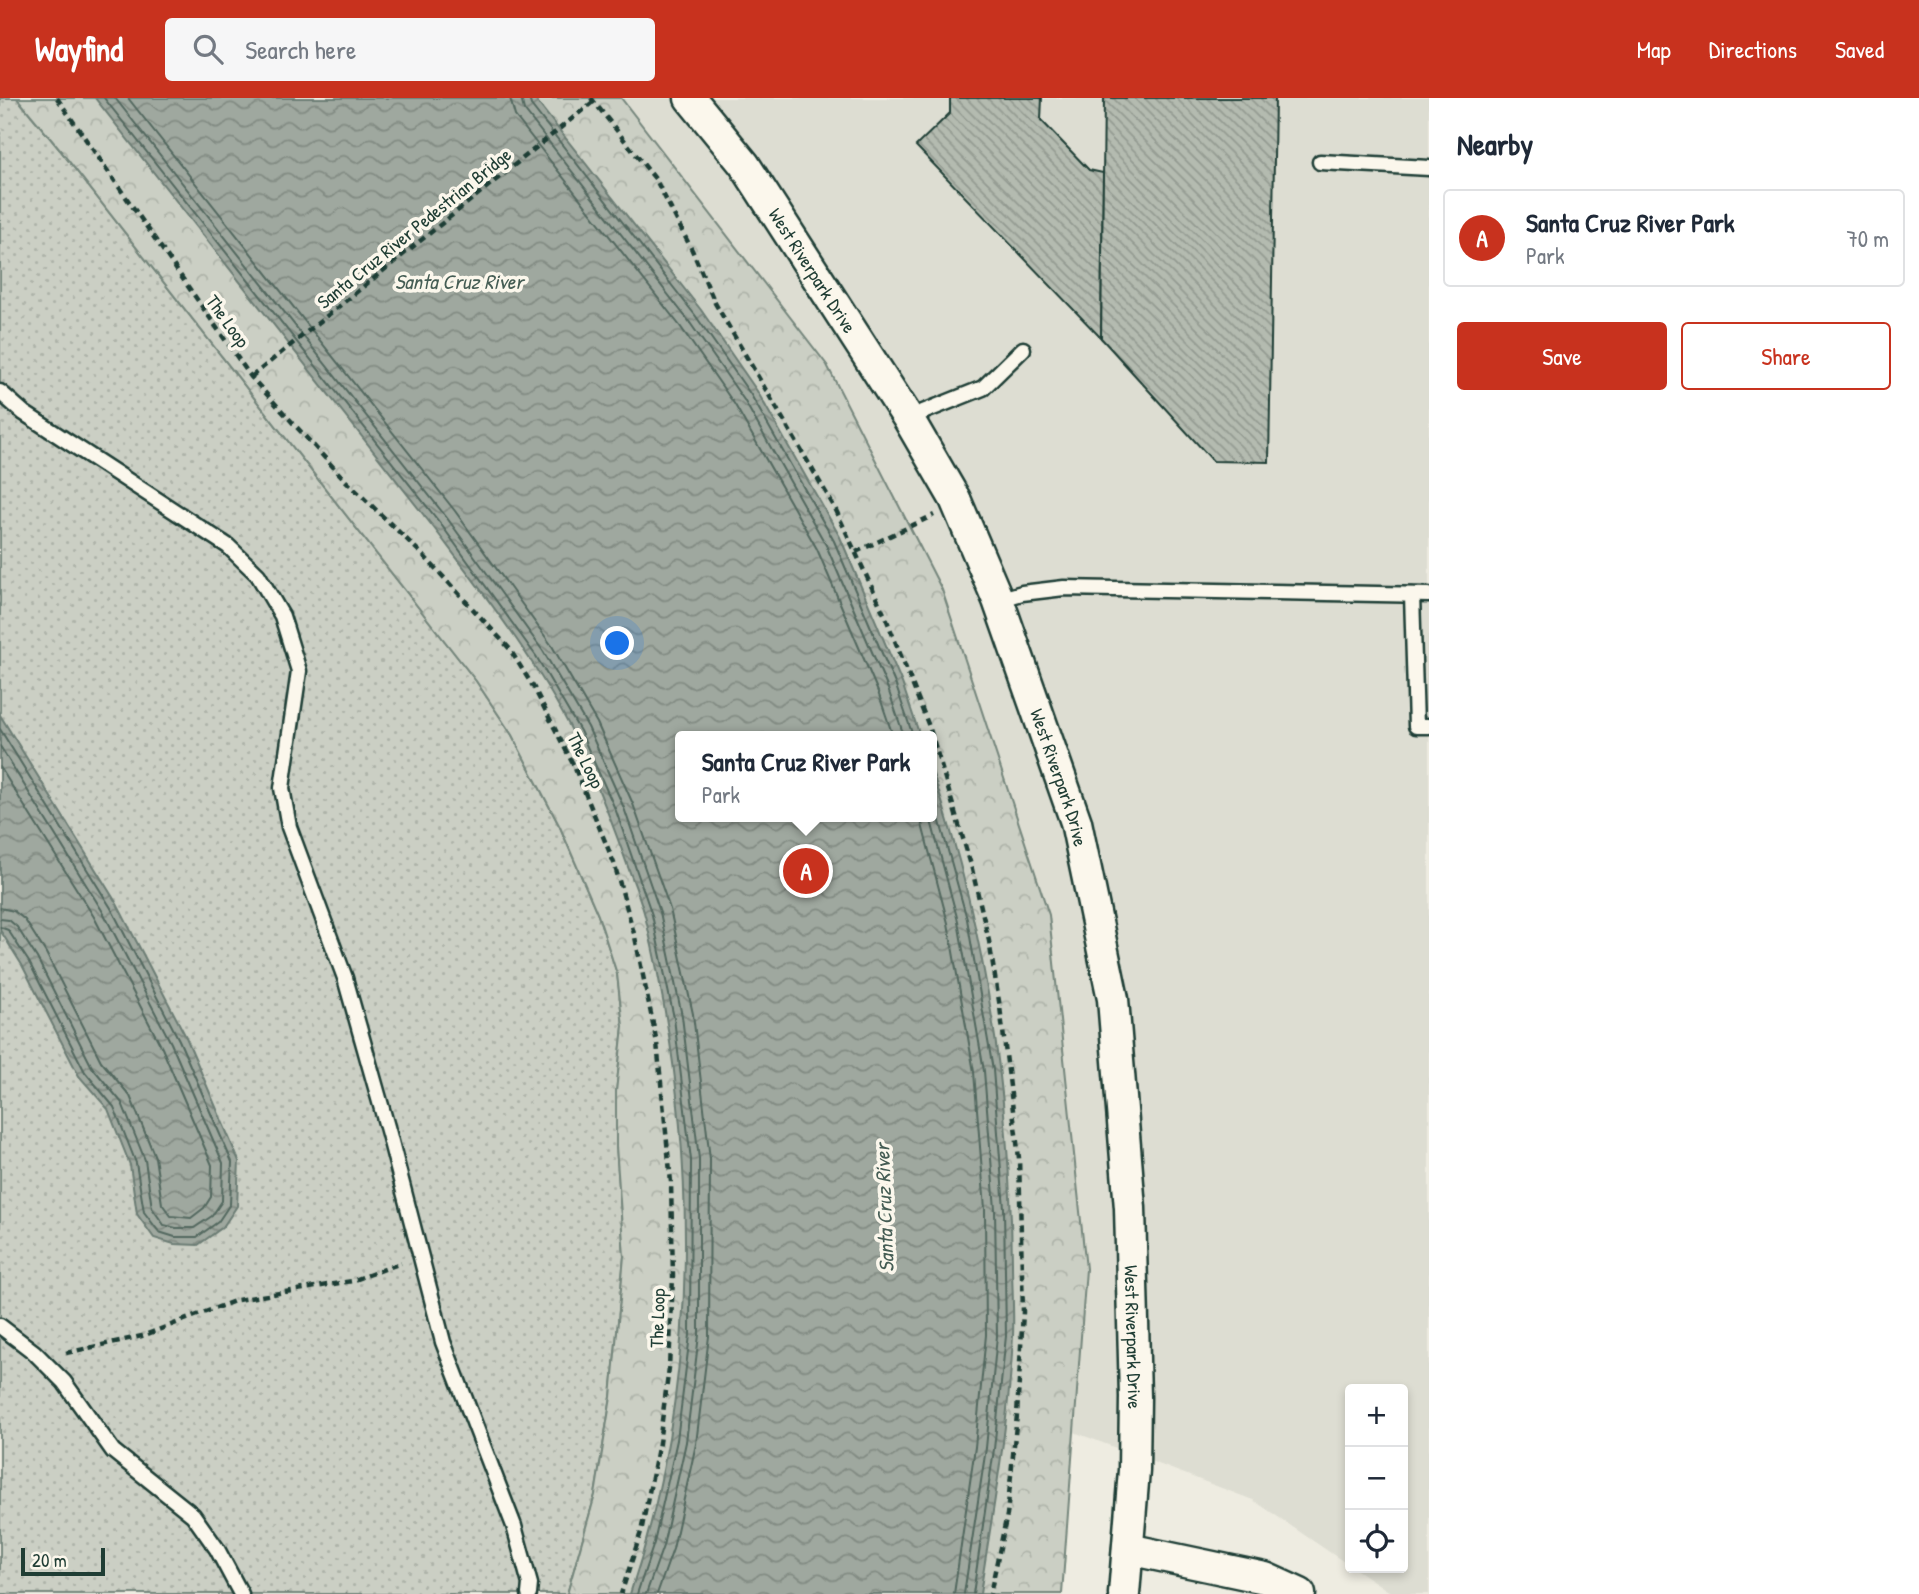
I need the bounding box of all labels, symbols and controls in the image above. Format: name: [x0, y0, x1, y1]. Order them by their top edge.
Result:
search box: [165, 18, 655, 81]
text: Wayfind: [35, 27, 123, 71]
icon: search: [189, 30, 227, 68]
text: Search here: [245, 32, 356, 67]
text: Map: [1637, 33, 1671, 65]
text: Directions: [1709, 33, 1797, 65]
text: Saved: [1835, 33, 1884, 65]
text: Nearby: [1457, 124, 1533, 164]
street label: Santa Cruz River Pedestrian Bridge: [312, 143, 516, 313]
street label: West Riverpark Drive: [763, 203, 863, 338]
text: Santa Cruz River Park: [1526, 205, 1735, 240]
text: A: [1476, 223, 1488, 254]
text: 70 m: [1846, 223, 1889, 254]
text: Park: [1526, 240, 1564, 271]
water label: Santa Cruz River: [395, 268, 523, 294]
street label: The Loop: [200, 289, 256, 353]
button: Save: [1457, 322, 1667, 390]
button: Share: [1681, 322, 1891, 390]
your location: [600, 626, 634, 660]
street label: West Riverpark Drive: [1024, 705, 1094, 849]
street label: The Loop: [561, 728, 611, 792]
popup: [675, 731, 937, 822]
text: Santa Cruz River Park: [702, 744, 910, 779]
text: Park: [702, 779, 740, 810]
pin: A: [783, 845, 829, 897]
water label: Santa Cruz River: [867, 1140, 901, 1273]
street label: West Riverpark Drive: [1119, 1265, 1148, 1410]
street label: The Loop: [643, 1288, 671, 1348]
map controls: [1345, 1384, 1408, 1573]
button: +: [1345, 1384, 1408, 1447]
button: −: [1345, 1447, 1408, 1510]
button: locate: [1345, 1510, 1408, 1573]
scale bar: [21, 1545, 105, 1577]
text: 20 m: [32, 1547, 67, 1573]

